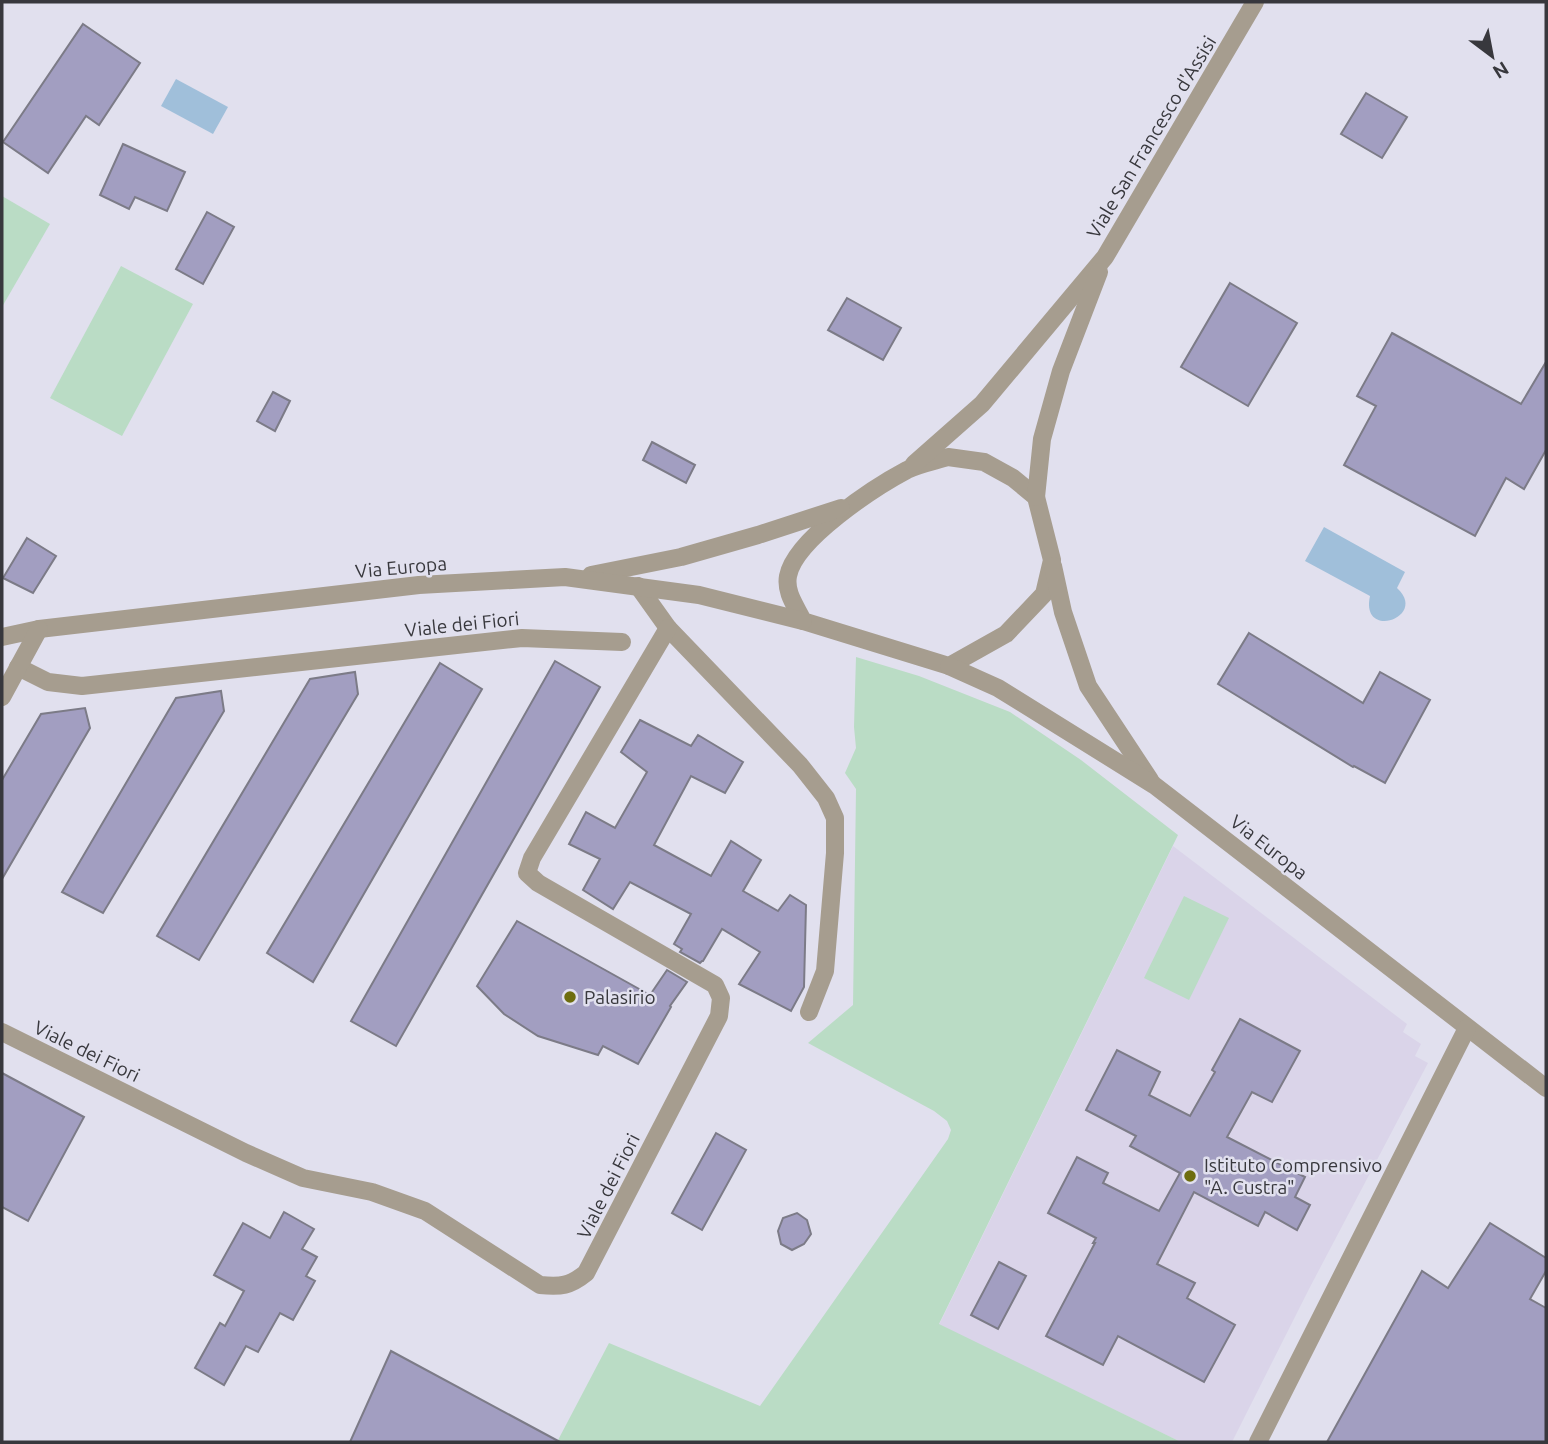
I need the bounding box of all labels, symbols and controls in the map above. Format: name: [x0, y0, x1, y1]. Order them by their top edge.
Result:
north arrow: [1457, 21, 1527, 91]
street label: Viale San Francesco d'Assisi: [1082, 32, 1220, 242]
text: N: [1489, 57, 1513, 84]
street label: Via Europa: [354, 552, 448, 582]
street label: Viale dei Fiori: [404, 607, 520, 641]
street label: Via Europa: [1226, 810, 1312, 884]
place label: Palasirio: [584, 986, 656, 1008]
marker: Palasirio: [562, 989, 578, 1005]
street label: Viale dei Fiori: [30, 1016, 144, 1086]
street label: Viale dei Fiori: [572, 1130, 644, 1242]
place label: Istituto Comprensivo "A. Custra": [1204, 1154, 1382, 1198]
marker: Istituto Comprensivo "A. Custra": [1182, 1168, 1198, 1184]

